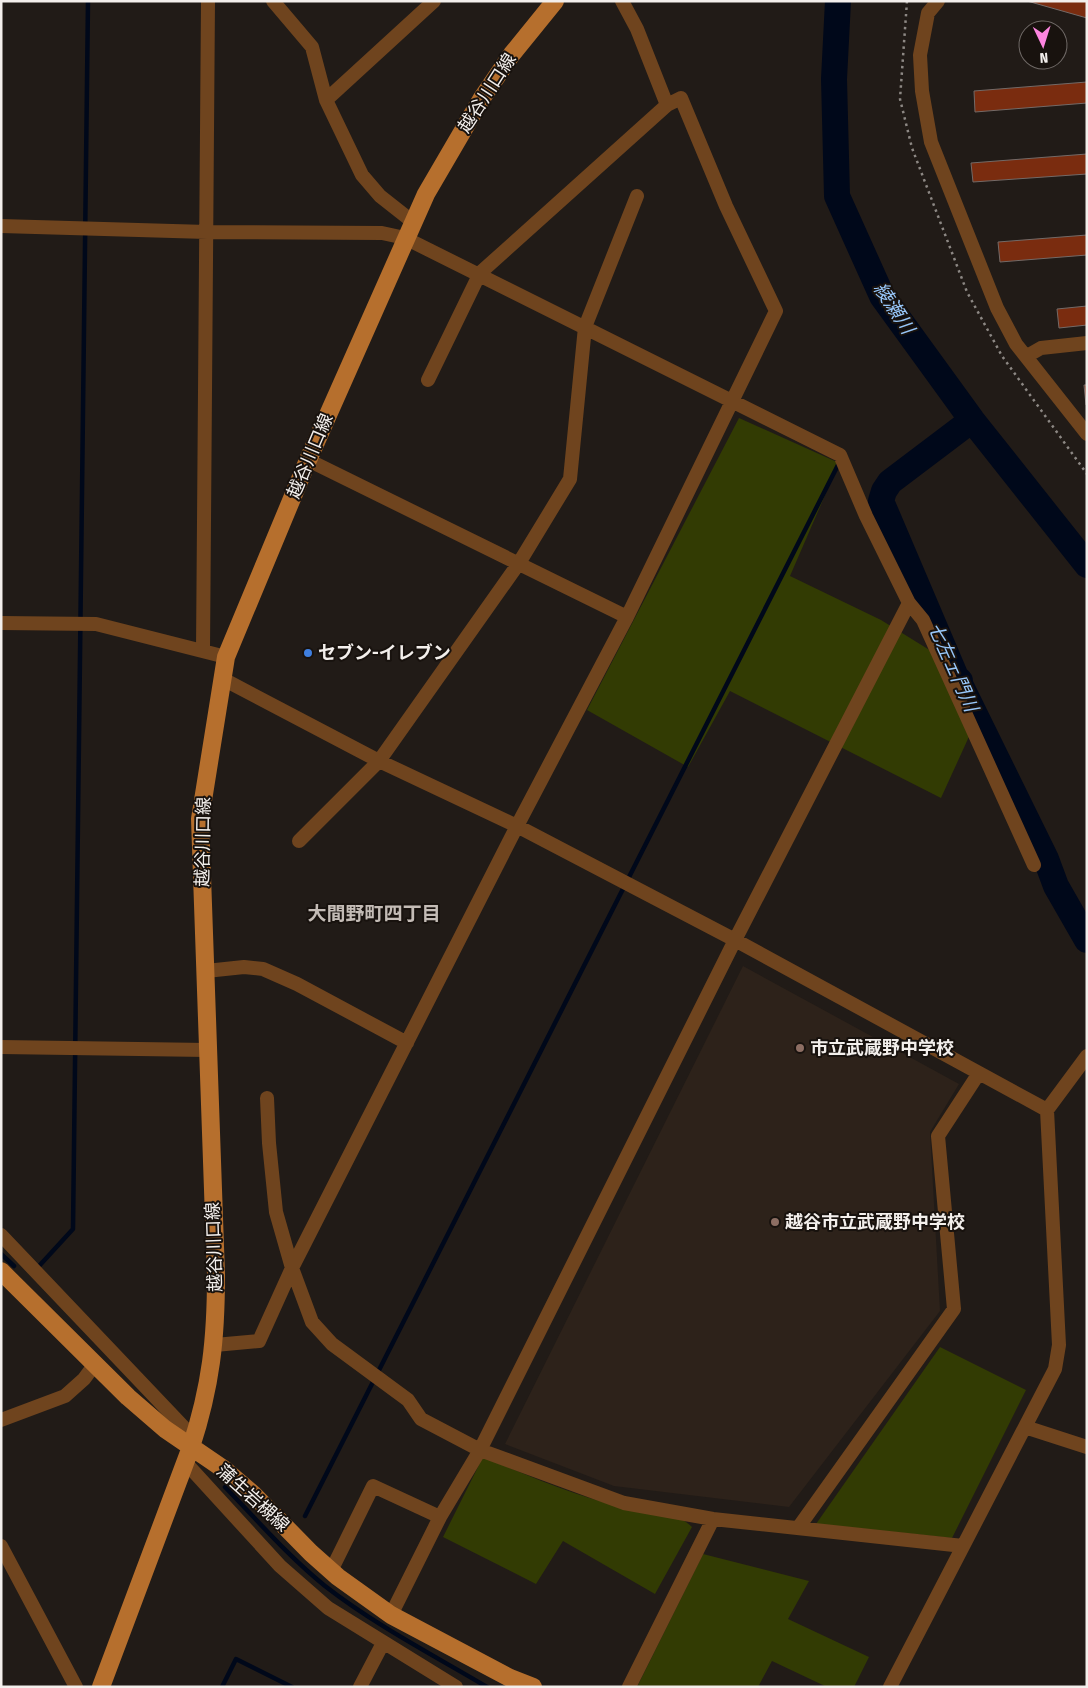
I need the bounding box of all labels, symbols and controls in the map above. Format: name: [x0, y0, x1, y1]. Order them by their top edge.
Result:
north arrow: [1018, 20, 1068, 70]
street label: 越谷川口線: [453, 49, 521, 137]
text: N: [1039, 49, 1049, 66]
water label: 綾瀬川: [869, 278, 920, 340]
street label: 越谷川口線: [282, 410, 338, 502]
water label: 七左ェ門川: [923, 619, 984, 717]
place label: セブン-イレブン: [318, 642, 451, 664]
marker: セブン-イレブン: [302, 647, 314, 659]
street label: 越谷川口線: [191, 797, 215, 887]
district label: 大間野町四丁目: [307, 902, 441, 925]
place label: 市立武蔵野中学校: [810, 1037, 954, 1059]
marker: 市立武蔵野中学校: [794, 1042, 806, 1054]
street label: 越谷川口線: [201, 1202, 227, 1292]
place label: 越谷市立武蔵野中学校: [785, 1211, 965, 1233]
marker: 越谷市立武蔵野中学校: [769, 1216, 781, 1228]
street label: 蒲生岩槻線: [212, 1460, 294, 1536]

